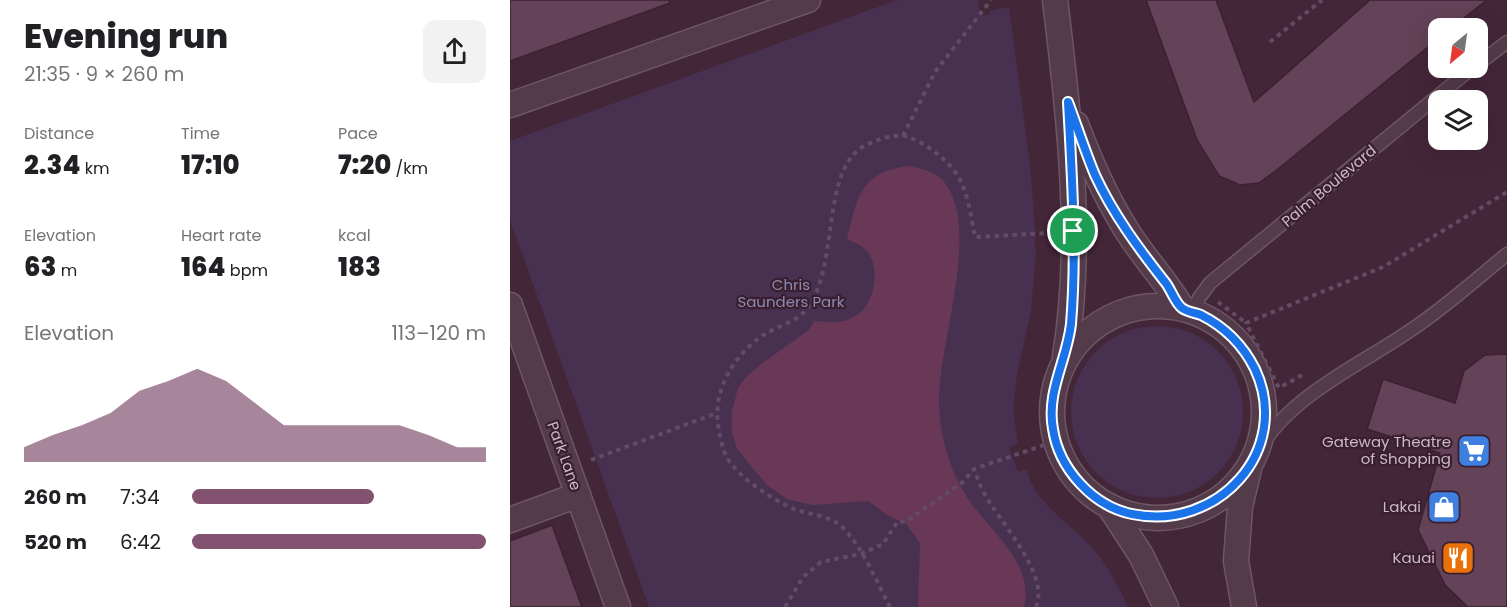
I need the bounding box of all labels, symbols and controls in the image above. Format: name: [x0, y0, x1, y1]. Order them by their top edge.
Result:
text: Evening run: [24, 13, 228, 60]
north arrow: [1428, 18, 1488, 78]
map controls: [1428, 18, 1488, 150]
button: share: [423, 20, 486, 83]
text: 21:35 · 9 × 260 m: [24, 60, 184, 88]
button: layers: [1428, 90, 1488, 150]
text: Distance: [24, 122, 94, 145]
text: Time: [181, 122, 220, 145]
text: Pace: [338, 122, 378, 145]
street label: Palm Boulevard: [1277, 140, 1380, 231]
text: 2.34: [24, 147, 80, 183]
text: 17:10: [181, 147, 240, 183]
text: 7:20: [338, 147, 391, 183]
text: km: [80, 157, 109, 180]
text: /km: [391, 157, 428, 180]
pin: [1047, 205, 1098, 256]
icon: arrive: [1056, 214, 1089, 247]
text: Elevation: [24, 224, 96, 247]
text: Heart rate: [181, 224, 261, 247]
text: kcal: [338, 224, 371, 247]
text: 63: [24, 249, 56, 285]
text: 164: [181, 249, 226, 285]
text: 183: [338, 249, 381, 285]
text: m: [56, 259, 77, 282]
text: bpm: [226, 259, 268, 282]
park label: Chris Saunders Park: [737, 274, 845, 312]
text: Elevation: [24, 319, 114, 347]
text: 113–120 m: [391, 319, 486, 347]
street label: Park Lane: [542, 419, 587, 493]
place label: Gateway Theatre of Shopping: [1322, 431, 1451, 469]
supermarket icon: Gateway Theatre of Shopping: [1456, 433, 1492, 469]
text: 260 m: [24, 483, 87, 511]
text: 7:34: [120, 483, 160, 511]
shop icon: Lakai: [1426, 489, 1462, 525]
place label: Lakai: [1383, 496, 1421, 517]
text: 520 m: [24, 528, 87, 556]
text: 6:42: [120, 528, 161, 556]
restaurant icon: Kauai: [1440, 540, 1476, 576]
place label: Kauai: [1392, 547, 1435, 568]

